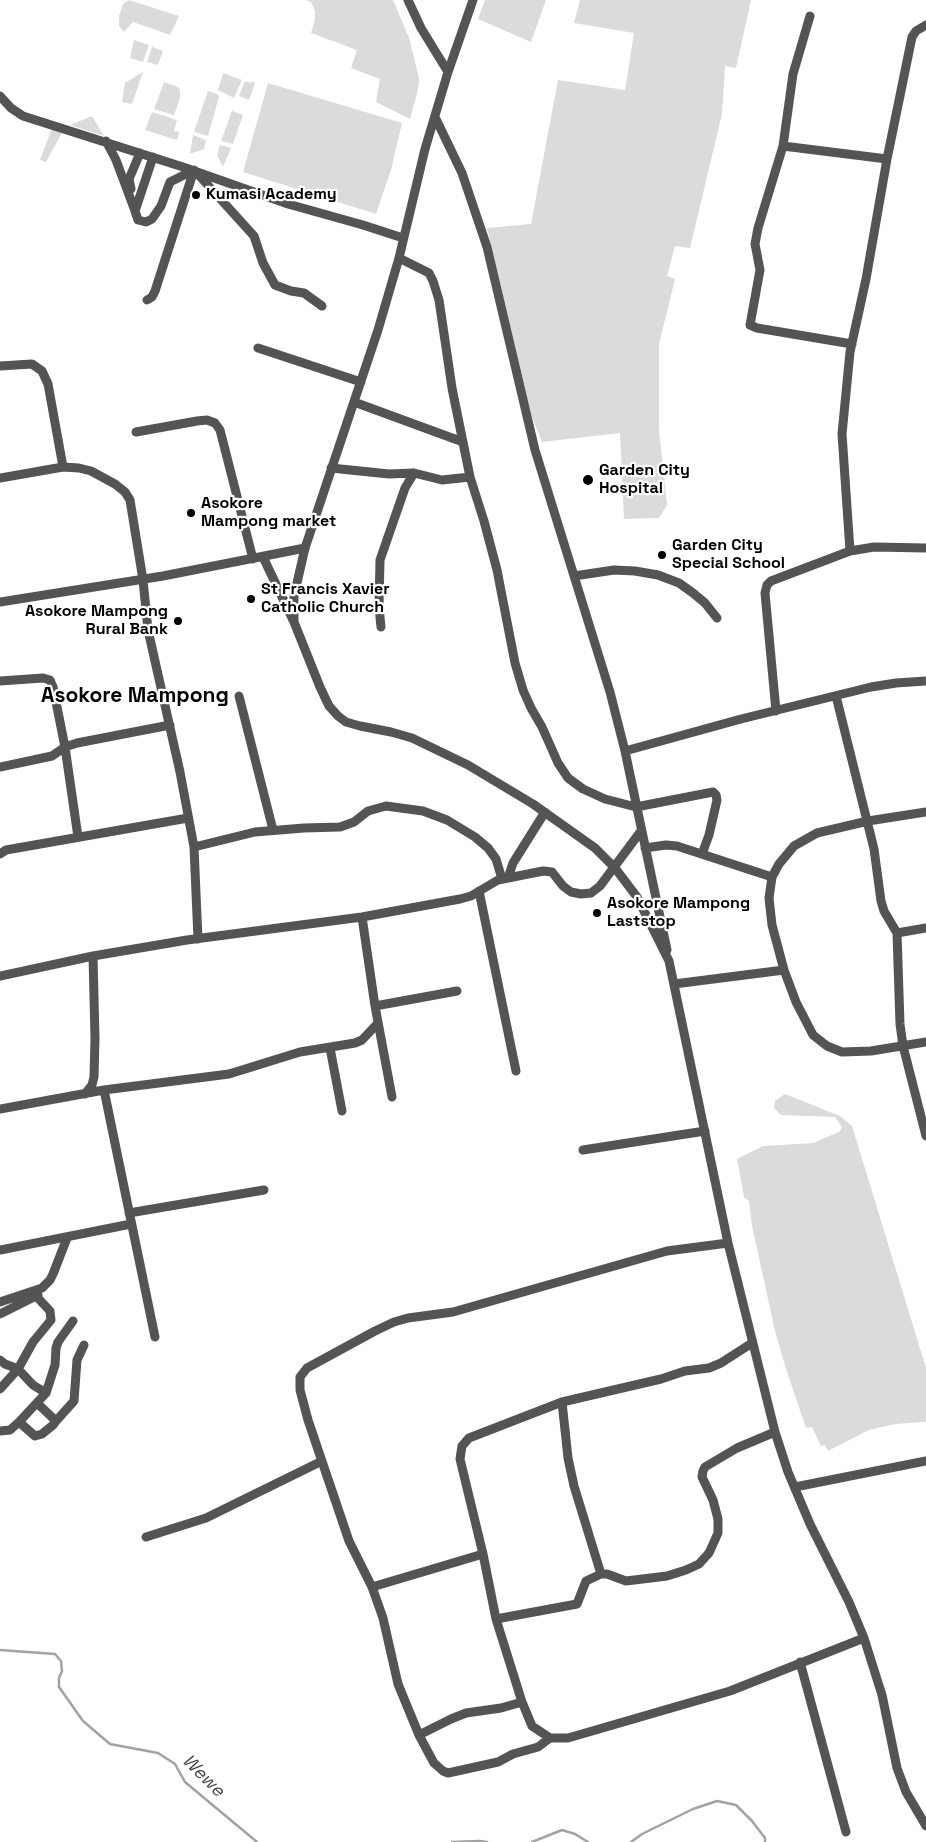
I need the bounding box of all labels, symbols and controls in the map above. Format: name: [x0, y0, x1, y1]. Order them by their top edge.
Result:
place label: Kumasi Academy: [206, 185, 337, 205]
marker: Kumasi Academy: [190, 189, 202, 201]
place label: Garden City Hospital: [599, 461, 690, 499]
marker: Garden City Hospital: [581, 473, 595, 487]
place label: Asokore Mampong market: [201, 494, 336, 532]
marker: Asokore Mampong market: [185, 507, 197, 519]
place label: Garden City Special School: [672, 536, 785, 574]
marker: Garden City Special School: [656, 549, 668, 561]
place label: St Francis Xavier Catholic Church: [261, 580, 390, 618]
marker: St Francis Xavier Catholic Church: [245, 593, 257, 605]
place label: Asokore Mampong Rural Bank: [25, 602, 168, 640]
marker: Asokore Mampong Rural Bank: [172, 615, 184, 627]
district label: Asokore Mampong: [41, 683, 229, 709]
place label: Asokore Mampong Laststop: [607, 894, 750, 932]
marker: Asokore Mampong Laststop: [591, 907, 603, 919]
water label: Wewe: [177, 1750, 229, 1802]

